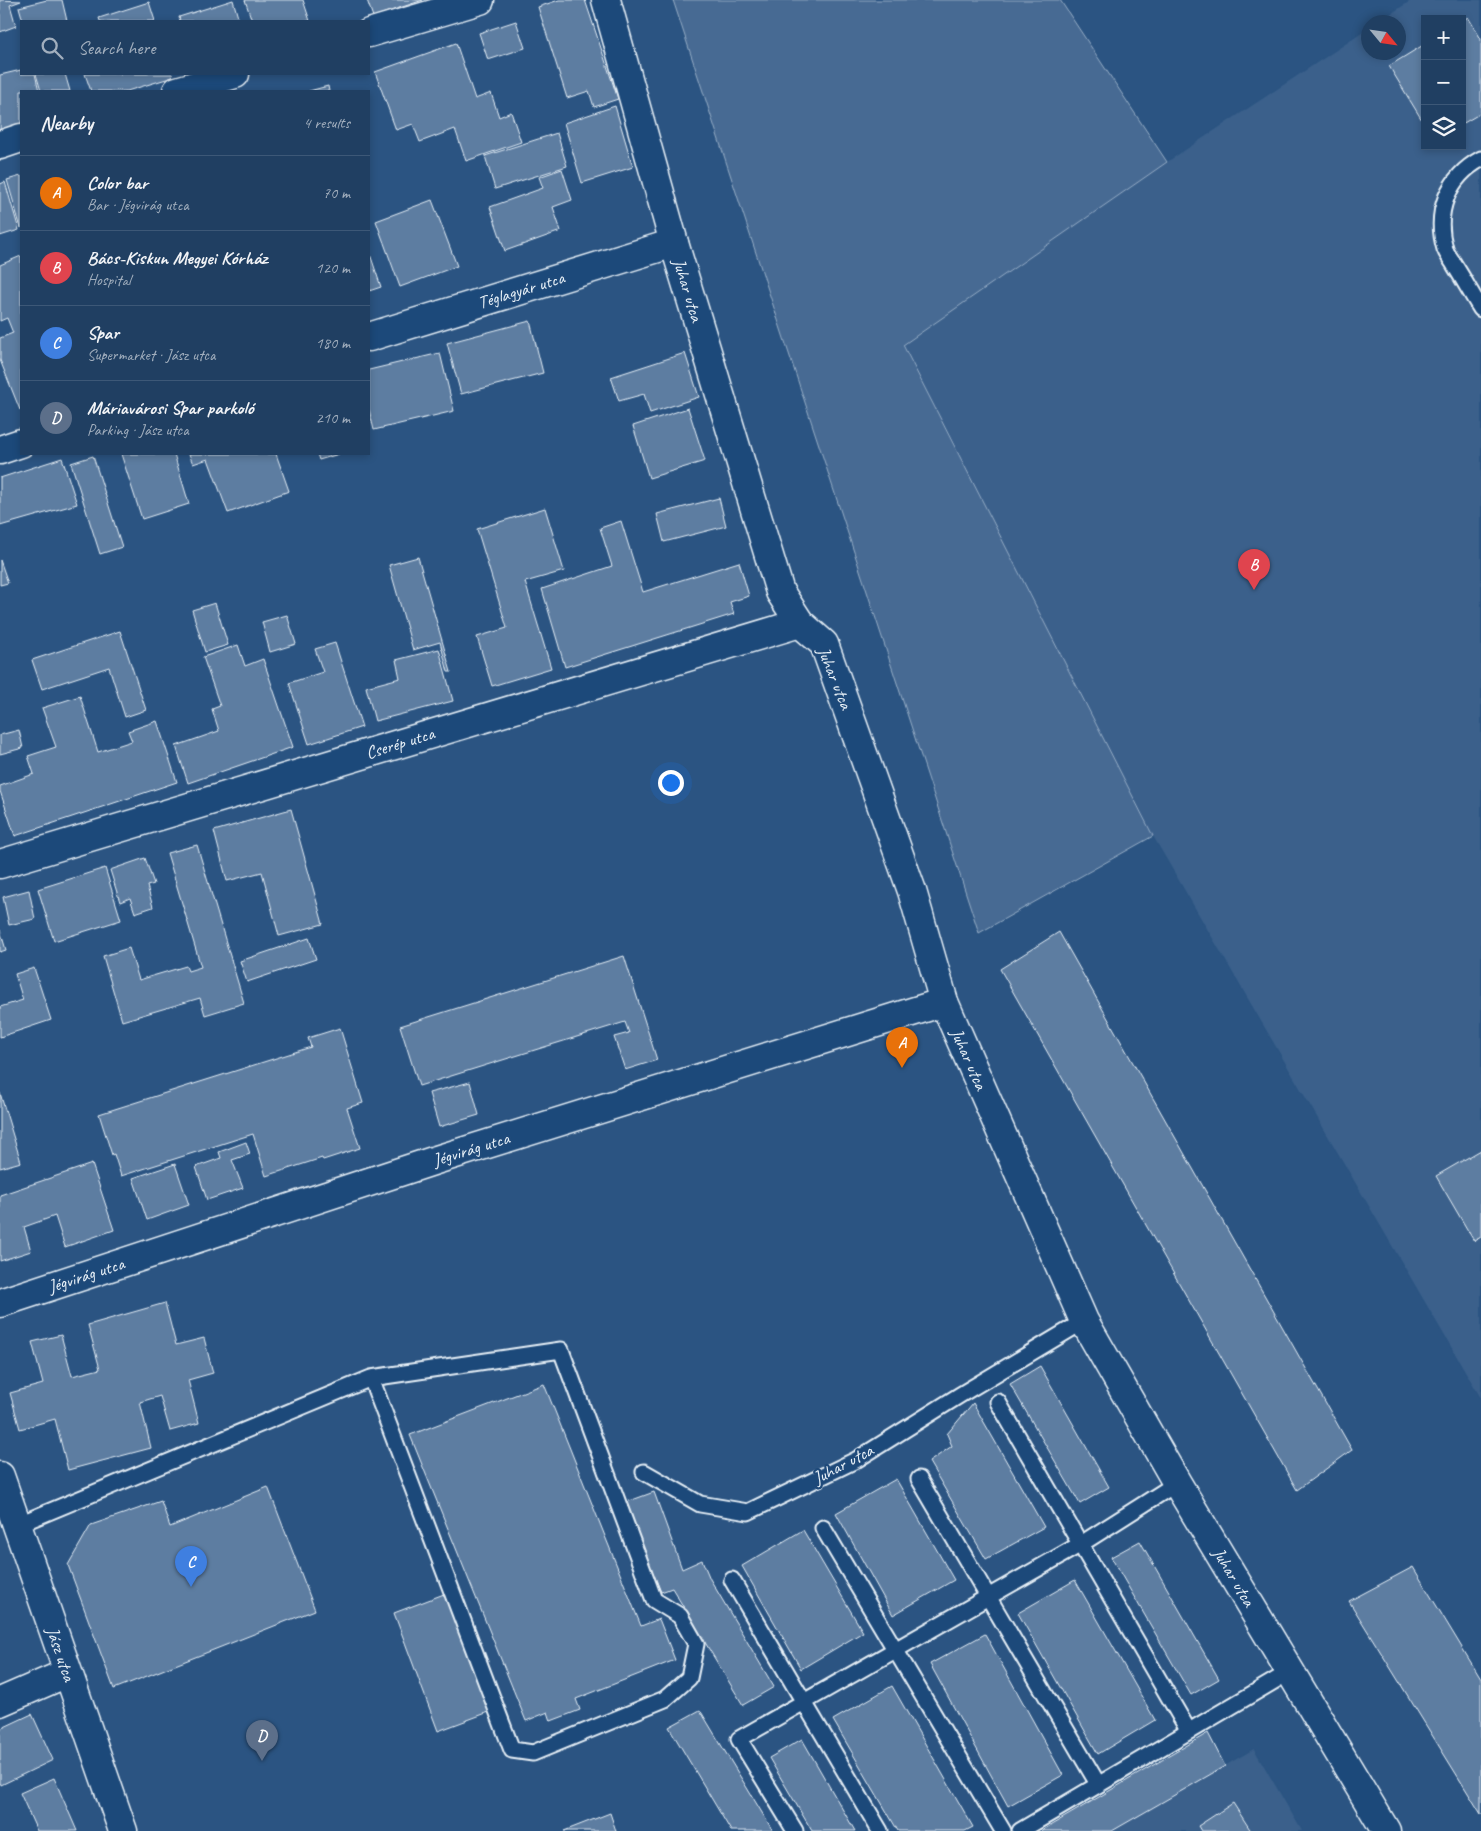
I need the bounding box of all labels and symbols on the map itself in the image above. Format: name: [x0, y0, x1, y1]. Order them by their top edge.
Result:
north arrow: [1361, 15, 1406, 60]
street label: Juhar utca: [668, 255, 708, 325]
street label: Téglagyár utca: [475, 266, 569, 314]
pin: B: [1238, 549, 1270, 590]
street label: Juhar utca: [812, 643, 858, 713]
street label: Cserép utca: [363, 722, 439, 764]
your location: [658, 770, 684, 796]
street label: Juhar utca: [945, 1024, 993, 1094]
pin: A: [886, 1027, 918, 1068]
street label: Jégvirág utca: [429, 1126, 514, 1171]
street label: Jégvirág utca: [44, 1252, 129, 1298]
street label: Juhar utca: [808, 1438, 878, 1489]
street label: Juhar utca: [1207, 1543, 1261, 1612]
pin: C: [175, 1546, 207, 1587]
street label: Jász utca: [41, 1623, 81, 1686]
pin: D: [246, 1720, 278, 1761]

